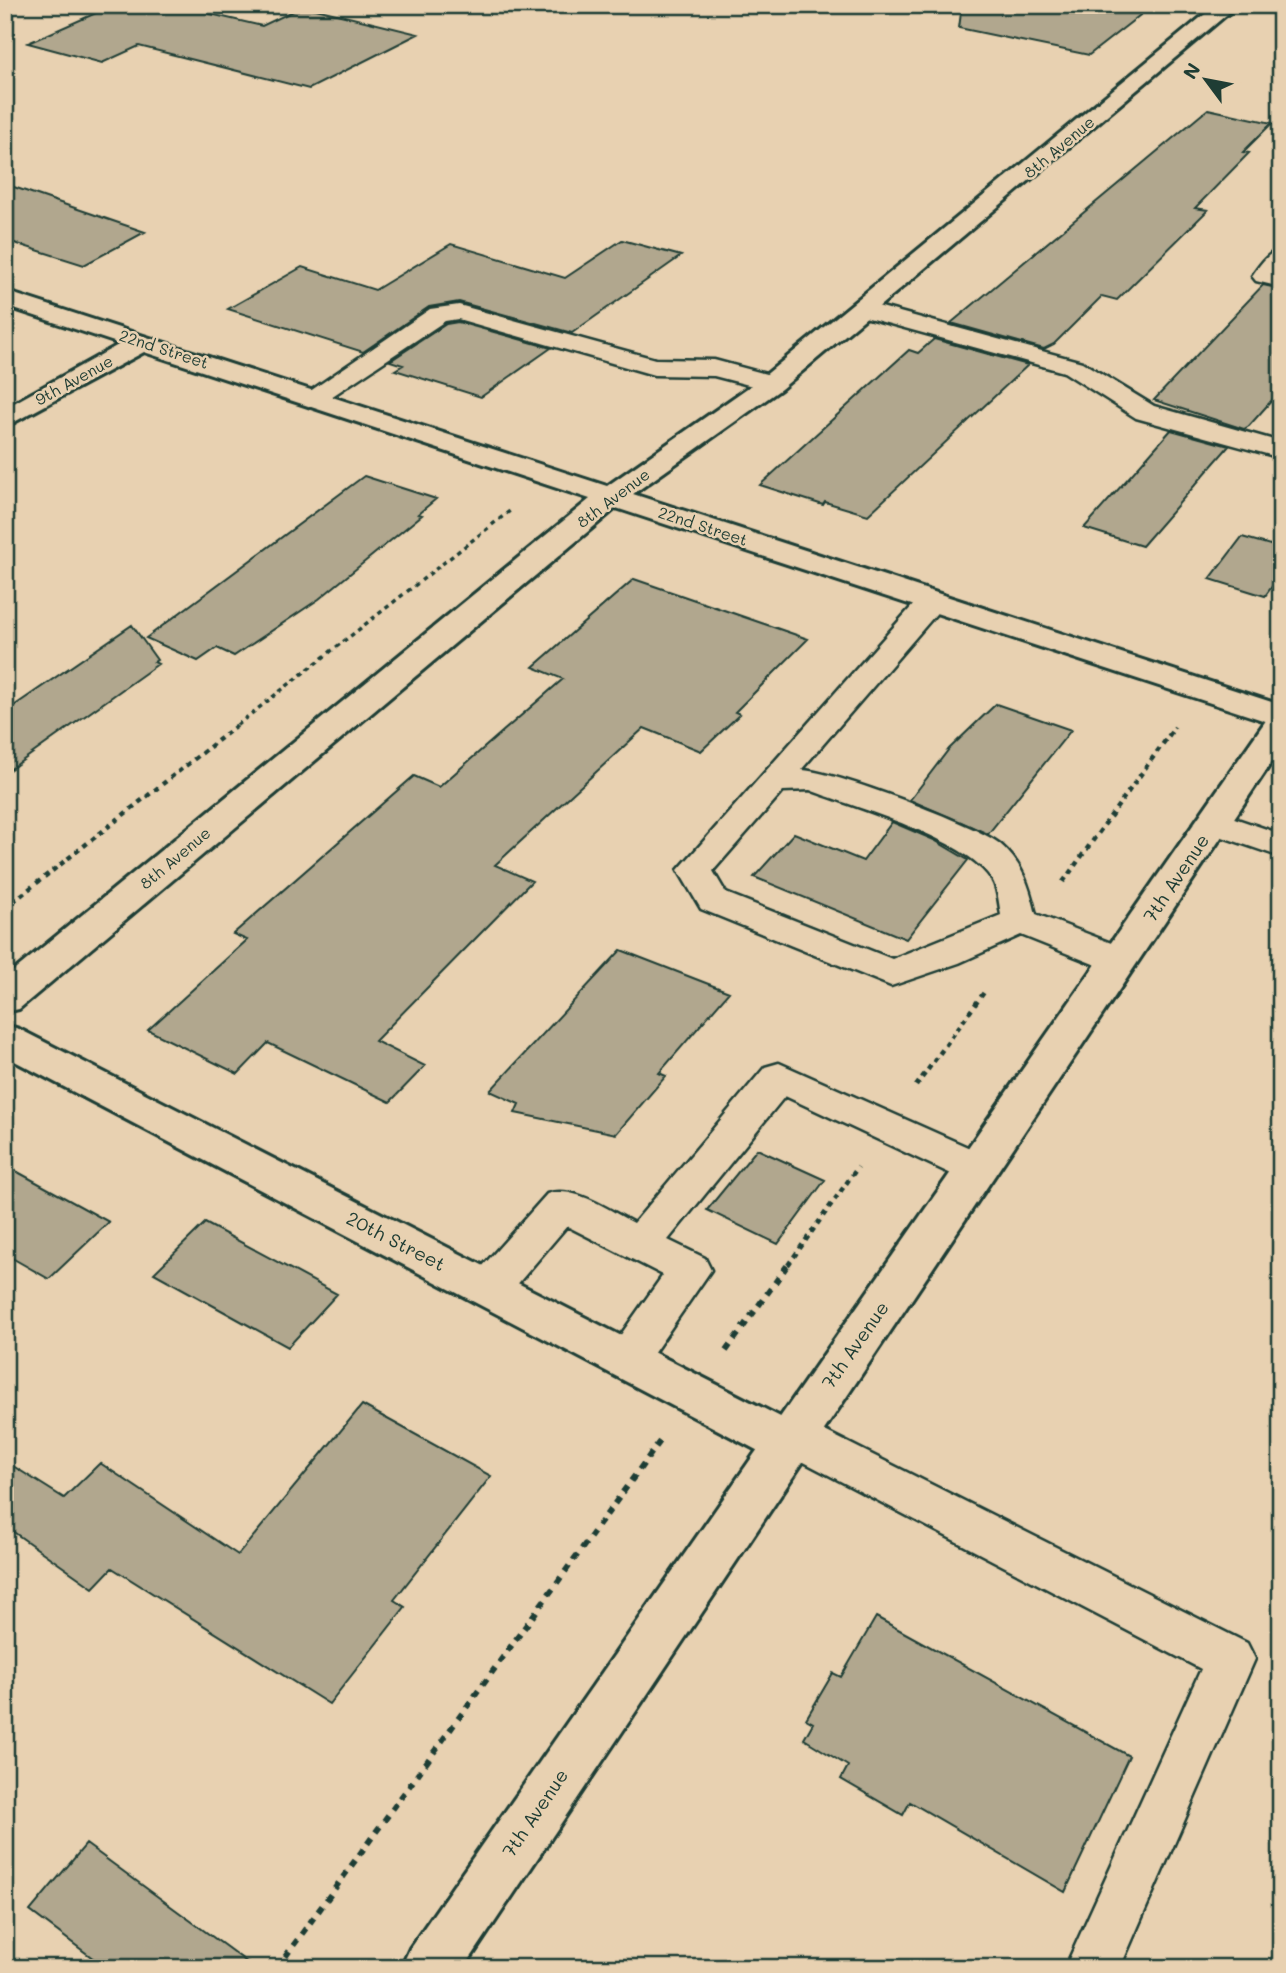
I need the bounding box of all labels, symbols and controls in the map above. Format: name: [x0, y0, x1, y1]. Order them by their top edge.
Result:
north arrow: [1170, 46, 1240, 116]
text: N: [1177, 58, 1206, 83]
street label: 8th Avenue: [1019, 111, 1098, 182]
street label: 22nd Street: [117, 324, 212, 373]
street label: 9th Avenue: [31, 350, 116, 410]
street label: 8th Avenue: [572, 463, 653, 532]
street label: 22nd Street: [656, 501, 751, 550]
street label: 8th Avenue: [135, 822, 214, 893]
street label: 7th Avenue: [1137, 829, 1214, 927]
street label: 20th Street: [342, 1205, 450, 1276]
street label: 7th Avenue: [815, 1296, 894, 1393]
street label: 7th Avenue: [496, 1764, 573, 1862]

